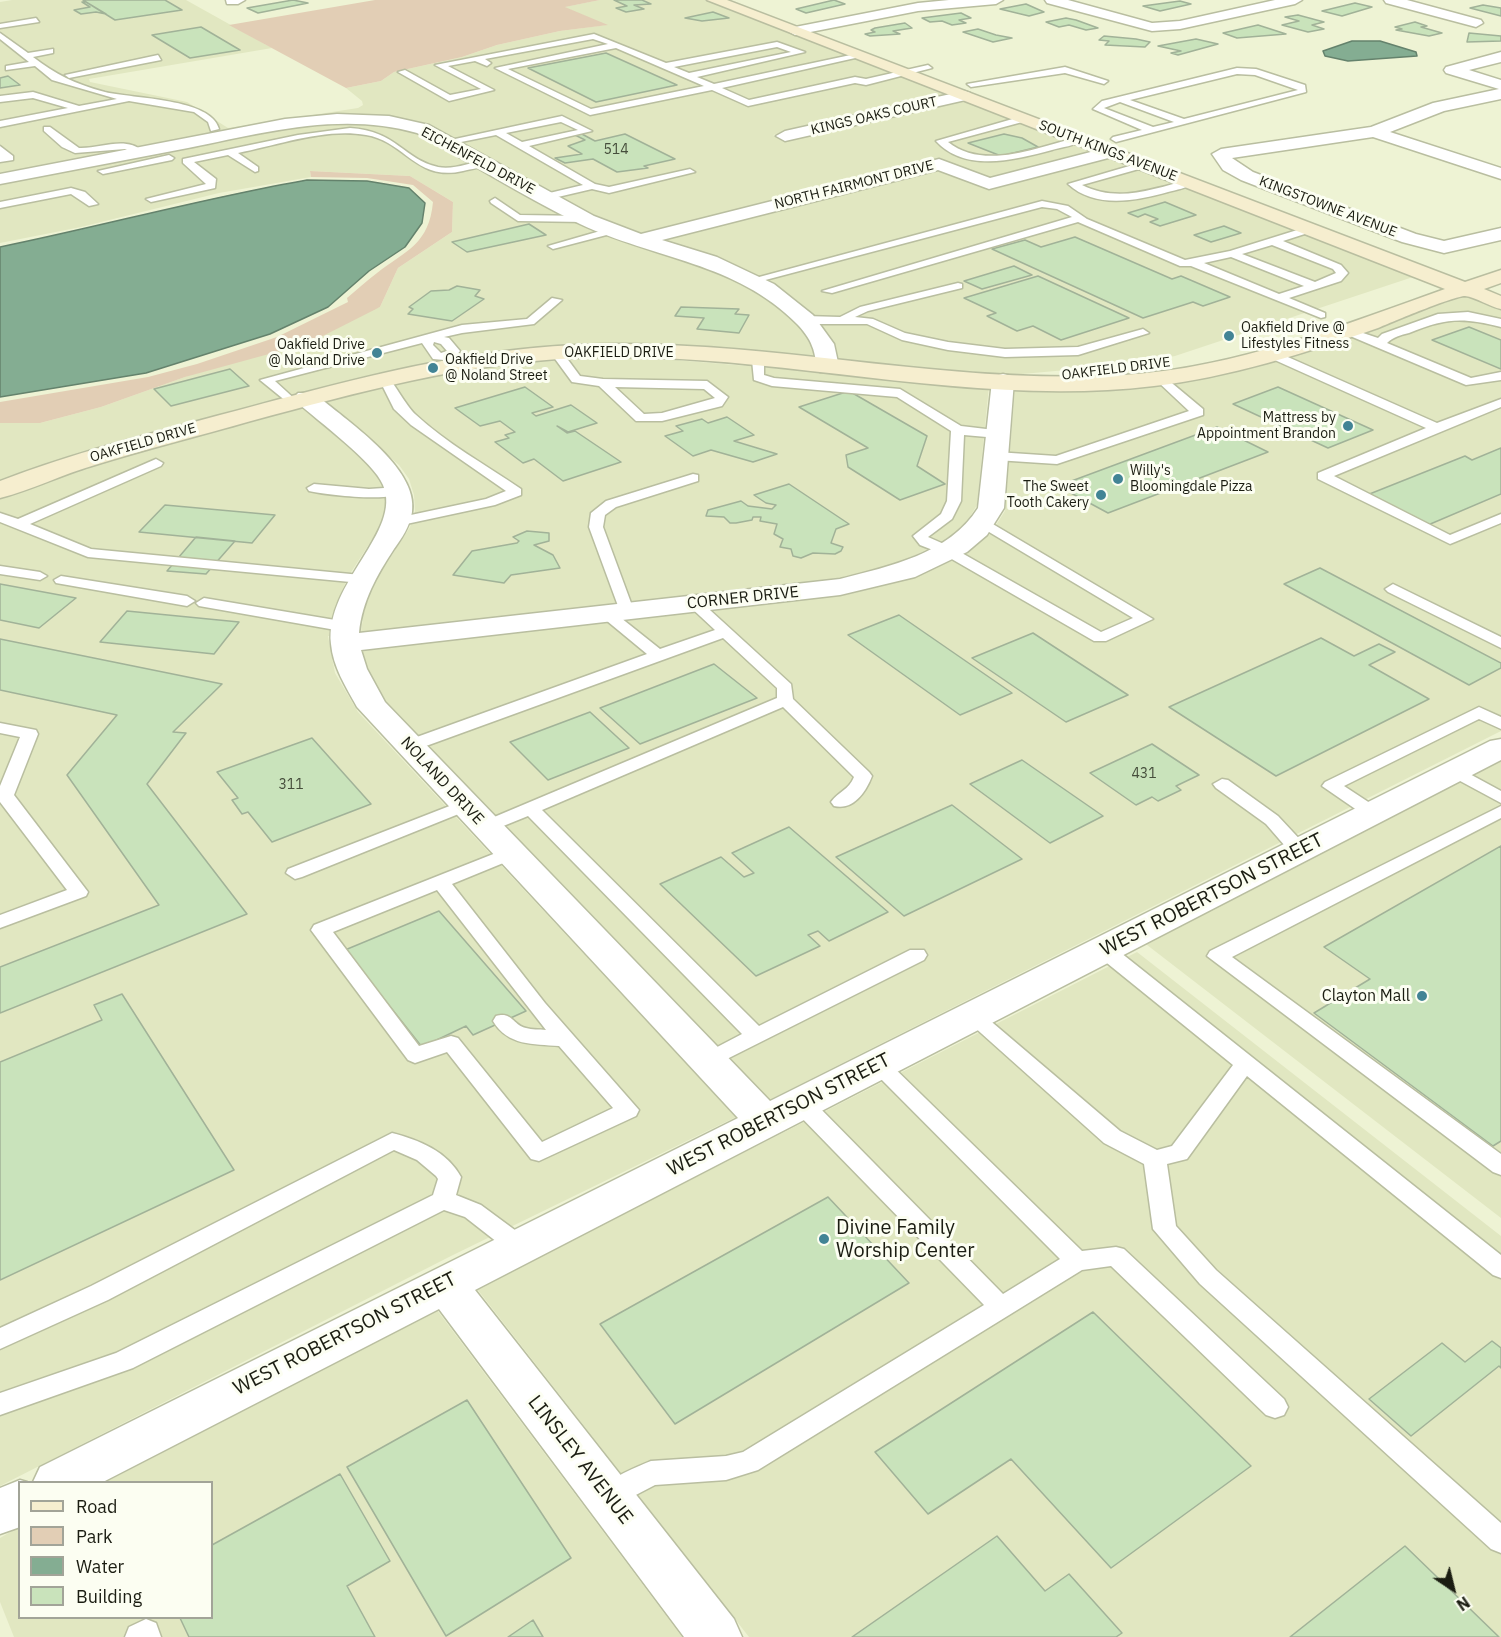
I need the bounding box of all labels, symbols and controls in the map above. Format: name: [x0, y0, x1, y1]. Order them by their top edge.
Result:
street label: KINGS OAKS COURT: [809, 93, 939, 139]
street label: SOUTH KINGS AVENUE: [1036, 117, 1180, 185]
street label: EICHENFELD DRIVE: [418, 124, 538, 198]
house number: 514: [603, 142, 629, 158]
street label: NORTH FAIRMONT DRIVE: [773, 157, 935, 213]
street label: KINGSTOWNE AVENUE: [1257, 173, 1399, 241]
place label: Oakfield Drive @ Lifestyles Fitness: [1241, 320, 1349, 352]
marker: Oakfield Drive @ Lifestyles Fitness: [1222, 329, 1236, 343]
place label: Oakfield Drive @ Noland Drive: [268, 337, 365, 370]
street label: OAKFIELD DRIVE: [564, 345, 674, 361]
marker: Oakfield Drive @ Noland Drive: [370, 346, 384, 360]
place label: Oakfield Drive @ Noland Street: [445, 352, 548, 384]
street label: OAKFIELD DRIVE: [1061, 354, 1171, 384]
marker: Oakfield Drive @ Noland Street: [426, 361, 440, 375]
place label: Mattress by Appointment Brandon: [1197, 410, 1336, 442]
marker: Mattress by Appointment Brandon: [1341, 419, 1355, 433]
street label: OAKFIELD DRIVE: [88, 420, 198, 466]
place label: Willy's Bloomingdale Pizza: [1130, 463, 1252, 496]
marker: Willy's Bloomingdale Pizza: [1111, 472, 1125, 486]
place label: The Sweet Tooth Cakery: [1007, 479, 1089, 512]
marker: The Sweet Tooth Cakery: [1094, 488, 1108, 502]
street label: CORNER DRIVE: [686, 583, 800, 613]
street label: NOLAND DRIVE: [396, 733, 488, 829]
house number: 431: [1131, 766, 1157, 782]
house number: 311: [278, 777, 304, 793]
street label: WEST ROBERTSON STREET: [1097, 828, 1327, 962]
place label: Clayton Mall: [1322, 986, 1410, 1006]
marker: Clayton Mall: [1415, 989, 1429, 1003]
street label: WEST ROBERTSON STREET: [664, 1048, 894, 1182]
place label: Divine Family Worship Center: [836, 1216, 974, 1263]
marker: Divine Family Worship Center: [817, 1232, 831, 1246]
street label: WEST ROBERTSON STREET: [230, 1267, 460, 1401]
street label: LINSLEY AVENUE: [522, 1391, 638, 1529]
legend: [18, 1481, 213, 1619]
text: Road: [76, 1495, 117, 1518]
text: Park: [76, 1525, 112, 1548]
text: Water: [76, 1555, 124, 1578]
north arrow: [1423, 1559, 1483, 1619]
text: Building: [76, 1585, 142, 1608]
text: N: [1453, 1592, 1474, 1615]

